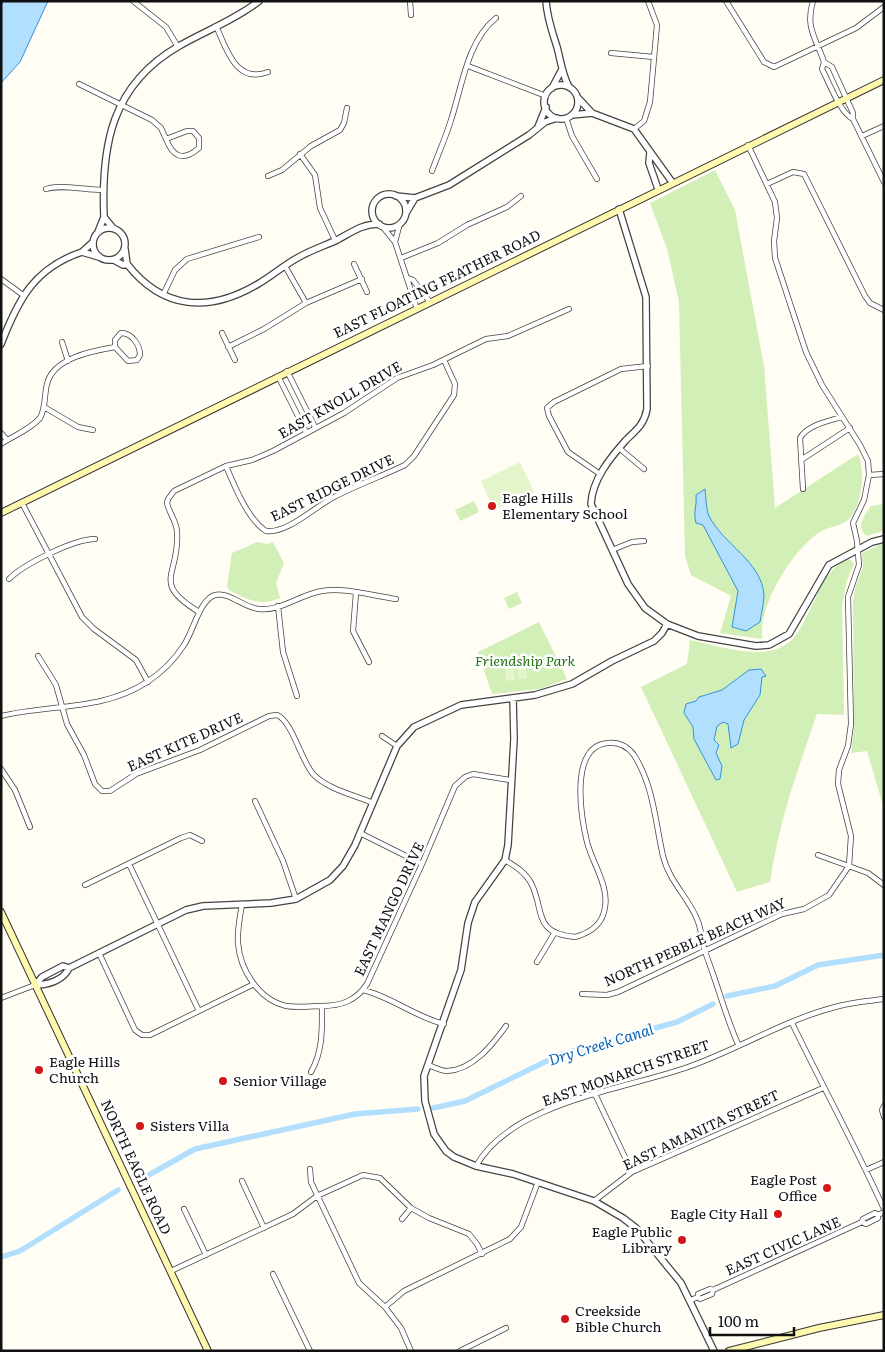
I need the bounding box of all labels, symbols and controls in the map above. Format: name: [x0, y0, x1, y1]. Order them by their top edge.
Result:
street label: EAST FLOATING FEATHER ROAD: [330, 224, 544, 342]
street label: EAST KNOLL DRIVE: [274, 356, 405, 443]
street label: EAST RIDGE DRIVE: [266, 448, 397, 526]
place label: Eagle Hills Elementary School: [502, 487, 628, 523]
marker: Eagle Hills Elementary School: [486, 500, 498, 512]
park label: Friendship Park: [475, 650, 575, 670]
street label: EAST KITE DRIVE: [124, 707, 246, 776]
street label: EAST MANGO DRIVE: [348, 838, 428, 979]
street label: NORTH PEBBLE BEACH WAY: [600, 892, 789, 990]
water label: Dry Creek Canal: [545, 1016, 657, 1070]
street label: EAST MONARCH STREET: [539, 1034, 712, 1110]
place label: Eagle Hills Church: [49, 1051, 120, 1087]
marker: Eagle Hills Church: [33, 1064, 45, 1076]
place label: Senior Village: [233, 1070, 326, 1090]
marker: Senior Village: [217, 1075, 229, 1087]
street label: EAST AMANITA STREET: [619, 1084, 782, 1174]
street label: NORTH EAGLE ROAD: [97, 1096, 177, 1238]
place label: Sisters Villa: [150, 1115, 230, 1135]
marker: Sisters Villa: [134, 1120, 146, 1132]
place label: Eagle Post Office: [750, 1169, 817, 1205]
marker: Eagle Post Office: [821, 1182, 833, 1194]
place label: Eagle City Hall: [670, 1203, 768, 1223]
marker: Eagle City Hall: [772, 1208, 784, 1220]
street label: EAST CIVIC LANE: [722, 1211, 844, 1280]
place label: Eagle Public Library: [592, 1221, 673, 1257]
marker: Eagle Public Library: [676, 1234, 688, 1246]
place label: Creekside Bible Church: [575, 1300, 662, 1336]
scale bar: [710, 1304, 794, 1336]
text: 100 m: [718, 1309, 759, 1332]
marker: Creekside Bible Church: [559, 1313, 571, 1325]

